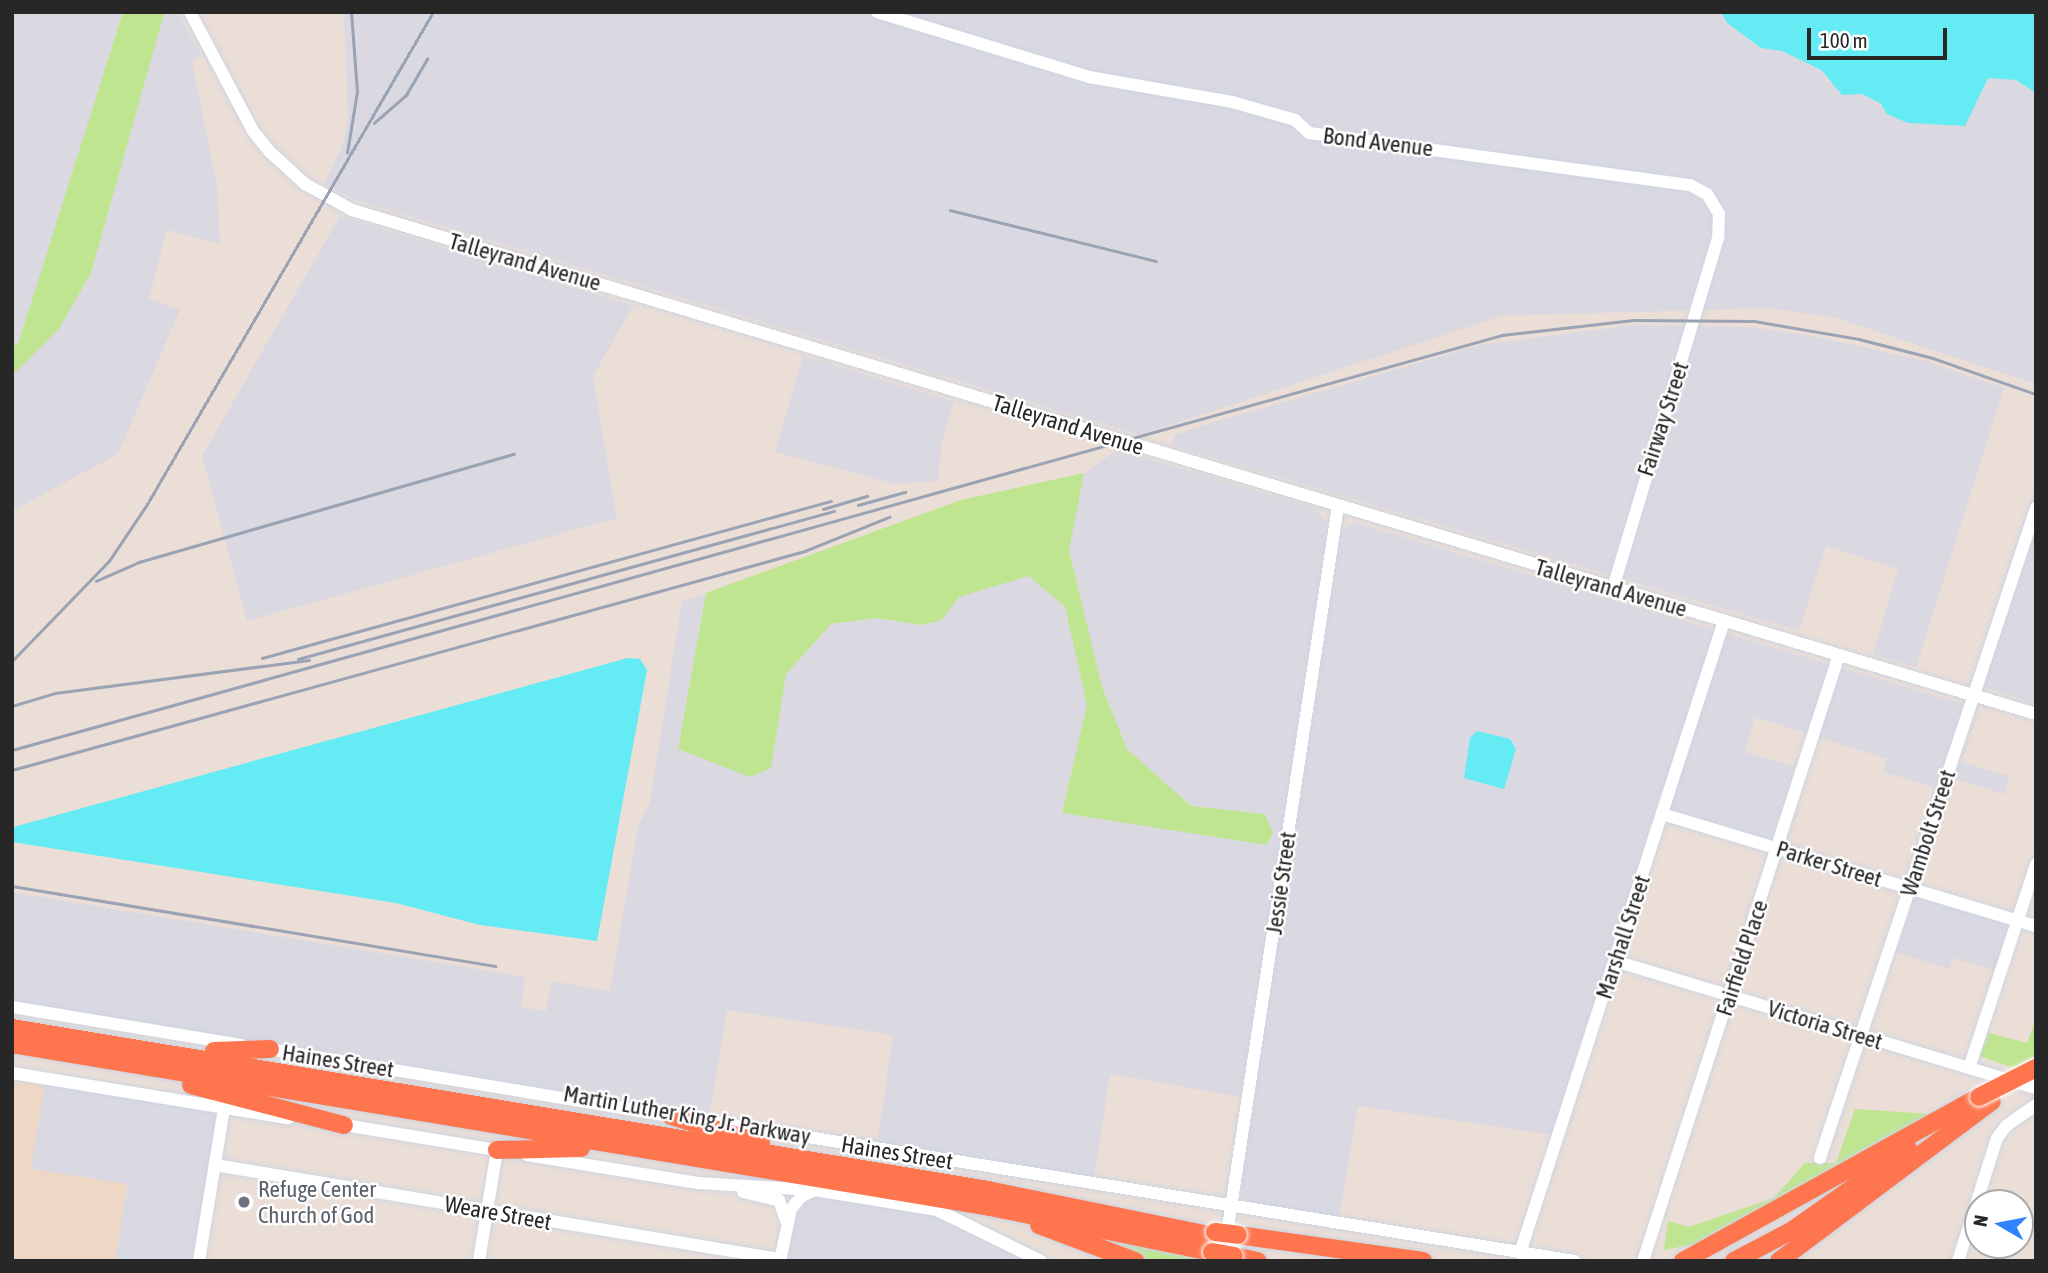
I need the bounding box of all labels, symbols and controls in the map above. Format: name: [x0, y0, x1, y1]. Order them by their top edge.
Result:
scale bar: [1810, 14, 1950, 58]
text: 100 m: [1820, 28, 1868, 52]
street label: Bond Avenue: [1321, 122, 1435, 162]
street label: Talleyrand Avenue: [446, 227, 604, 297]
street label: Fairway Street: [1632, 358, 1694, 480]
street label: Talleyrand Avenue: [989, 389, 1147, 461]
street label: Talleyrand Avenue: [1532, 553, 1690, 623]
street label: Wambolt Street: [1895, 766, 1961, 900]
street label: Jessie Street: [1260, 830, 1302, 936]
street label: Parker Street: [1773, 835, 1885, 893]
street label: Marshall Street: [1590, 872, 1656, 1002]
street label: Fairfield Place: [1710, 897, 1774, 1019]
street label: Victoria Street: [1764, 994, 1886, 1056]
street label: Haines Street: [280, 1039, 396, 1083]
street label: Martin Luther King Jr. Parkway: [561, 1080, 813, 1150]
street label: Haines Street: [839, 1131, 955, 1175]
place label: Refuge Center Church of God: [258, 1175, 376, 1229]
north arrow: [1964, 1189, 2034, 1259]
street label: Weare Street: [442, 1190, 554, 1236]
marker: Refuge Center Church of God: [236, 1194, 252, 1210]
text: N: [1968, 1213, 1992, 1228]

